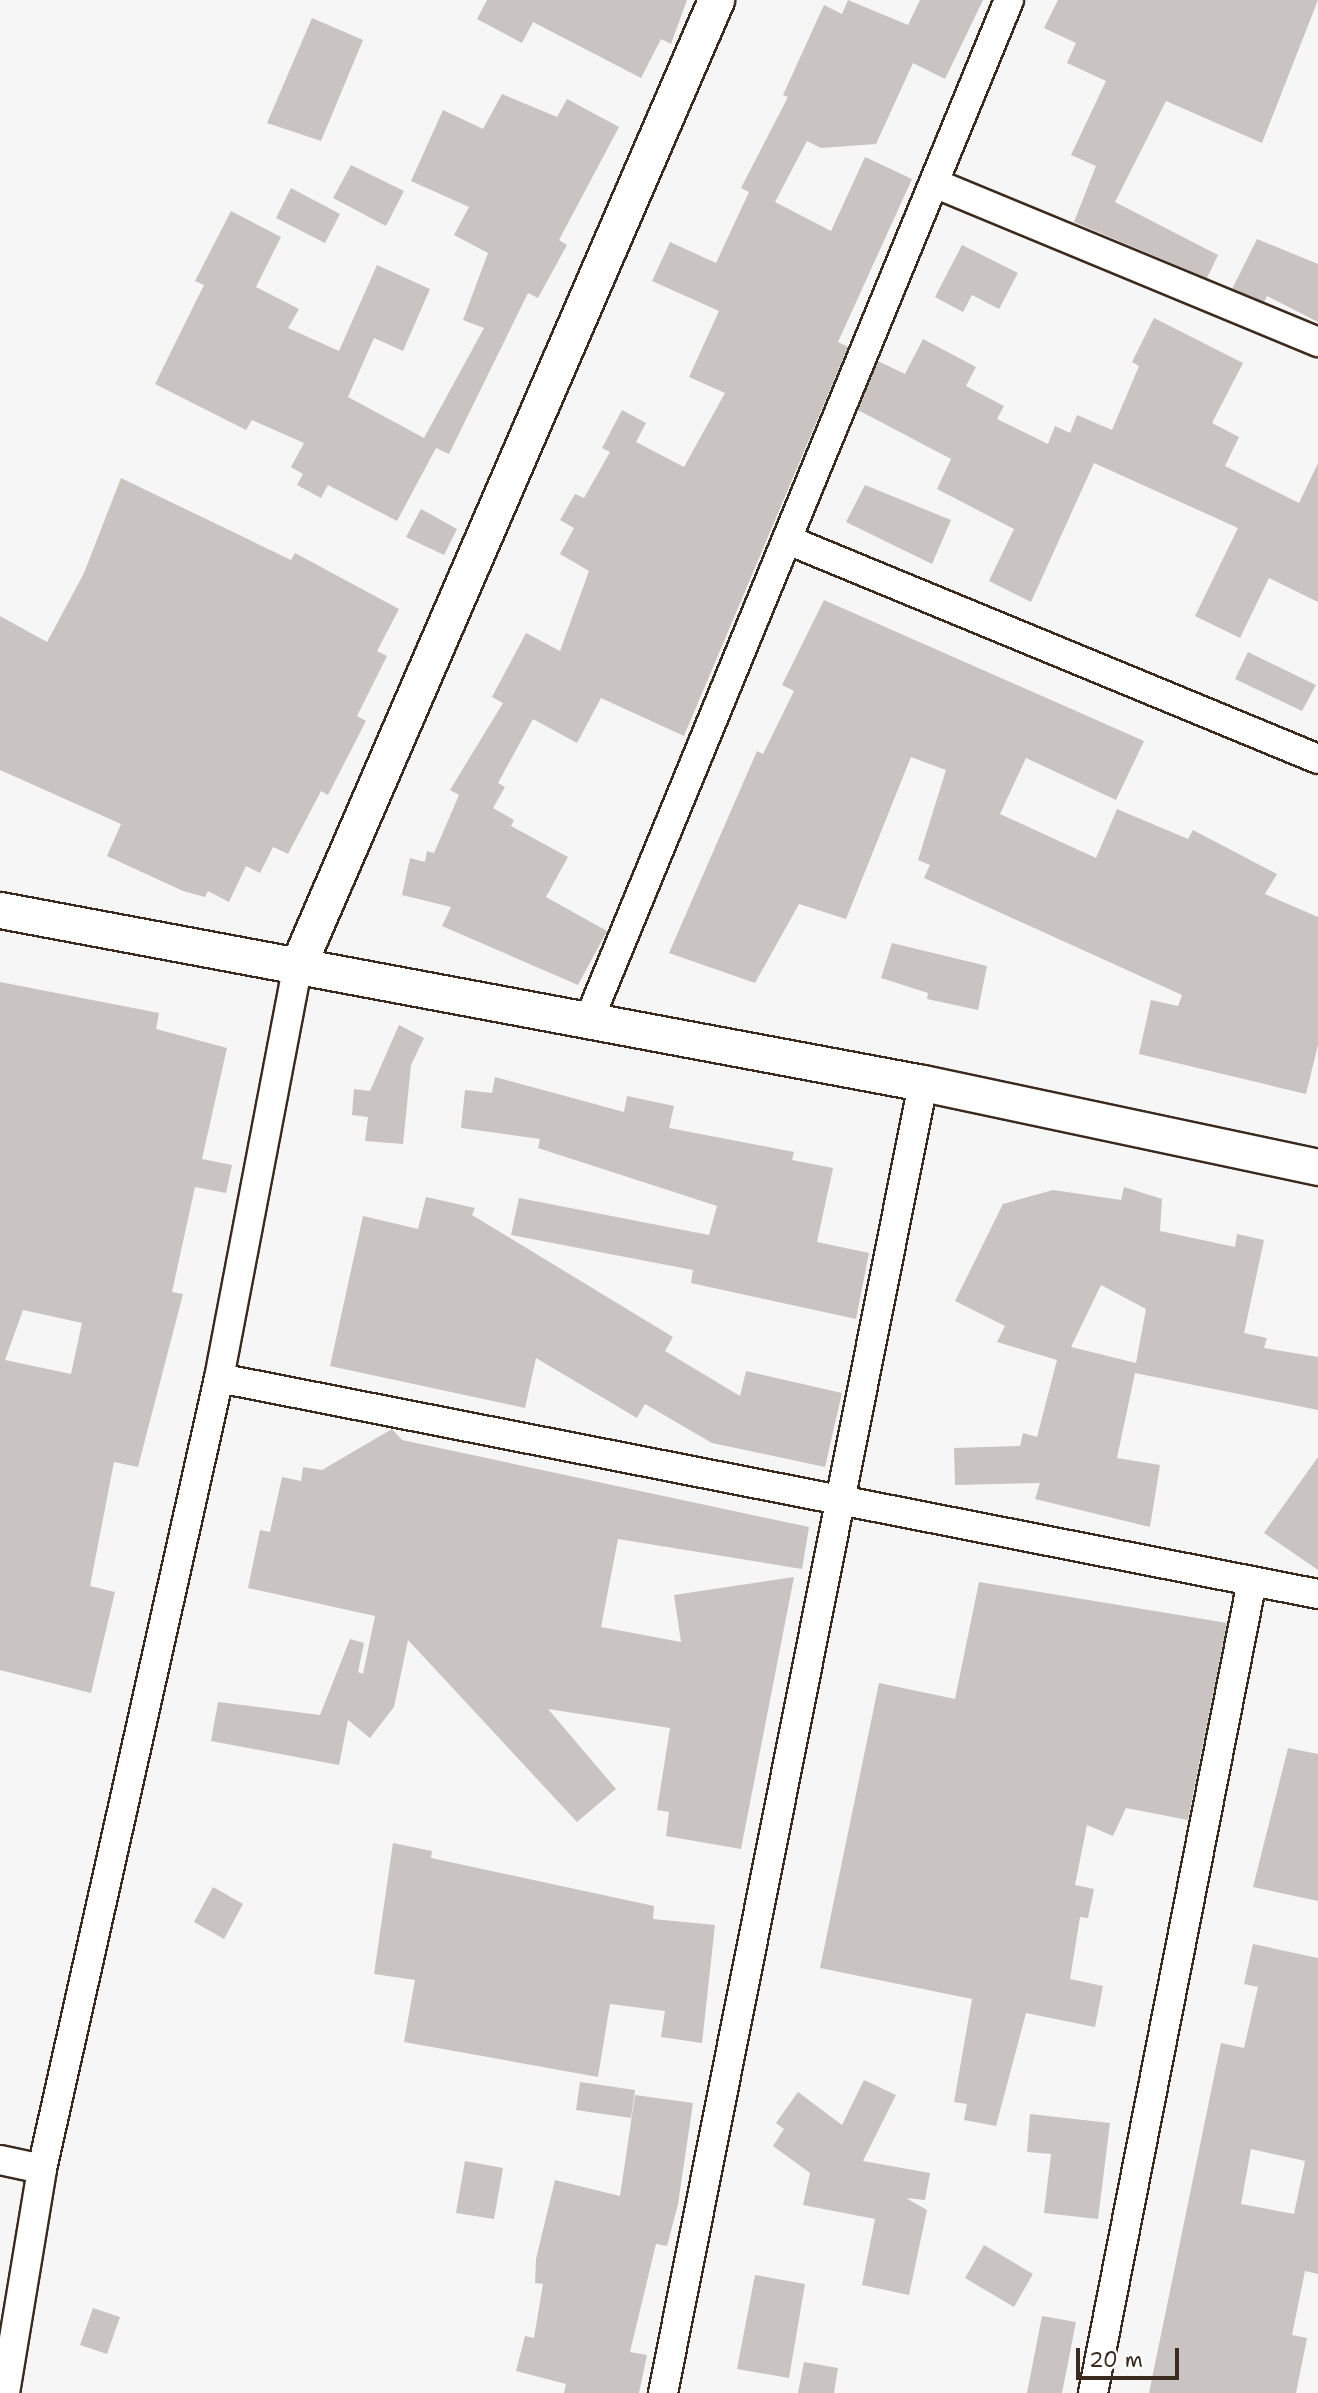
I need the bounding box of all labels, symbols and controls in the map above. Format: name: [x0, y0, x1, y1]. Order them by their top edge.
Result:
scale bar: [1080, 2334, 1183, 2378]
text: 20 m: [1089, 2346, 1143, 2374]

